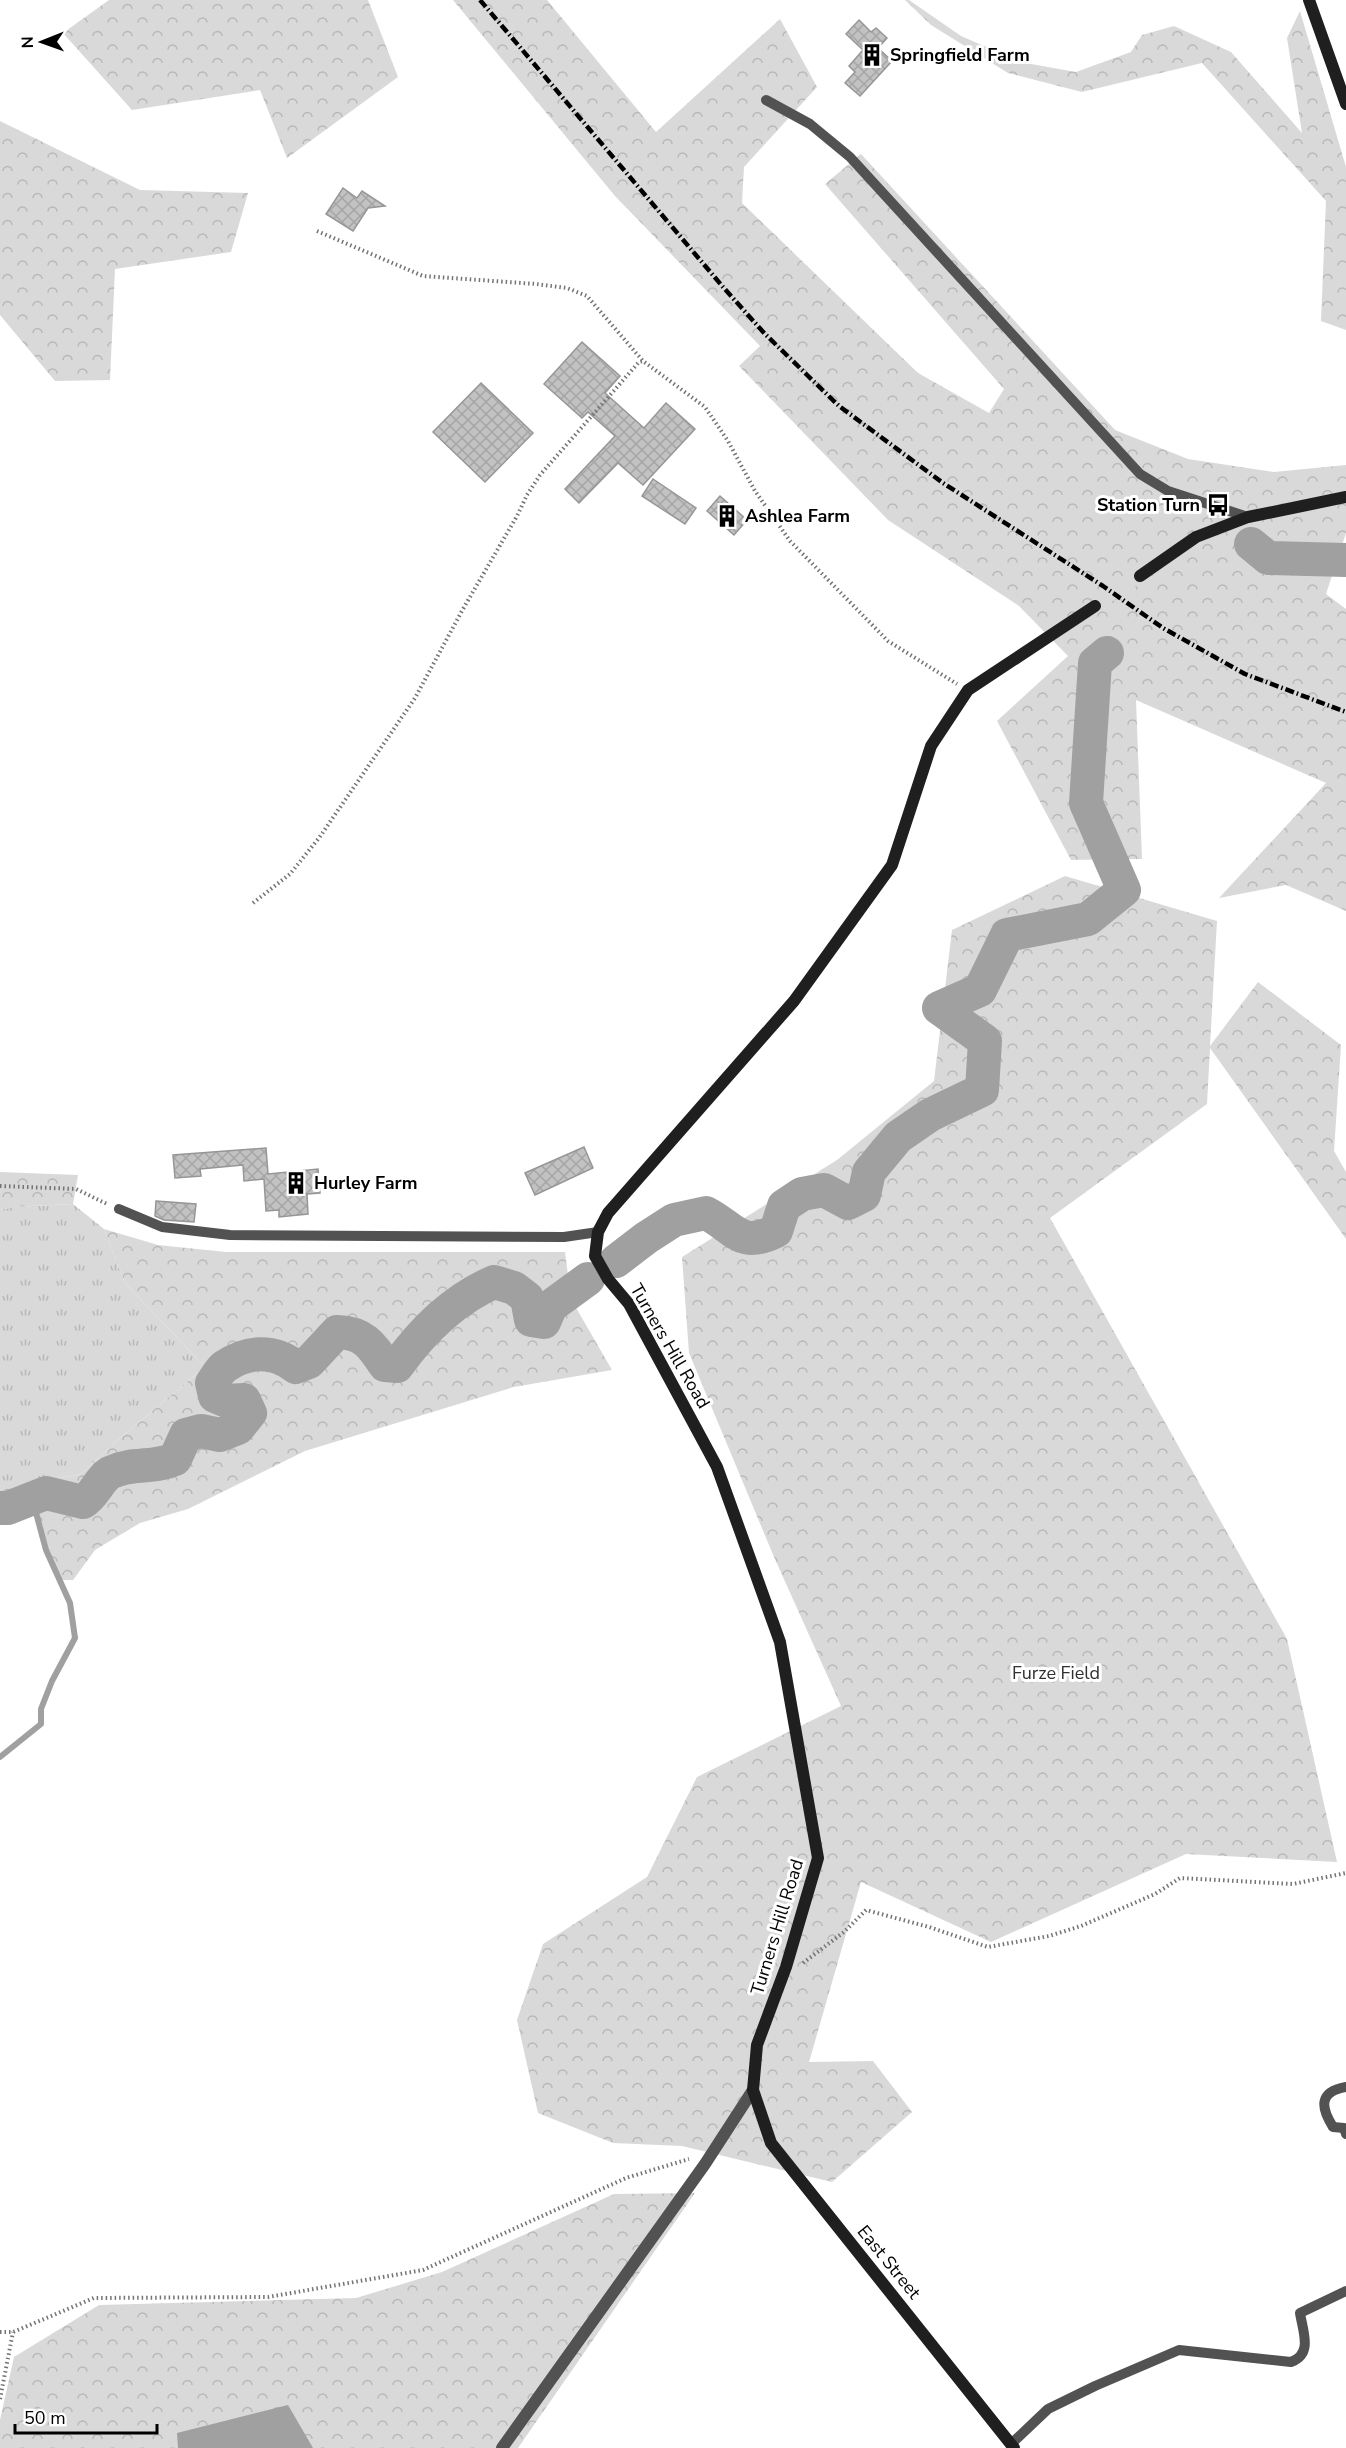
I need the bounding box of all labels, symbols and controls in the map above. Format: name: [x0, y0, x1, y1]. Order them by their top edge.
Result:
north arrow: [12, 12, 72, 72]
text: N: [17, 36, 39, 48]
building icon: Springfield Farm: [859, 42, 885, 68]
place label: Springfield Farm: [890, 43, 1030, 67]
bus stop icon: Station Turn: [1205, 492, 1231, 518]
place label: Station Turn: [1097, 493, 1200, 517]
building icon: Ashlea Farm: [714, 503, 740, 529]
place label: Ashlea Farm: [745, 504, 850, 528]
building icon: Hurley Farm: [283, 1170, 309, 1196]
place label: Hurley Farm: [314, 1171, 417, 1195]
street label: Turners Hill Road: [624, 1279, 716, 1413]
park label: Furze Field: [1012, 1661, 1100, 1685]
street label: Turners Hill Road: [745, 1856, 809, 1998]
street label: East Street: [852, 2220, 927, 2304]
scale bar: [15, 2397, 158, 2435]
text: 50 m: [24, 2406, 66, 2430]

